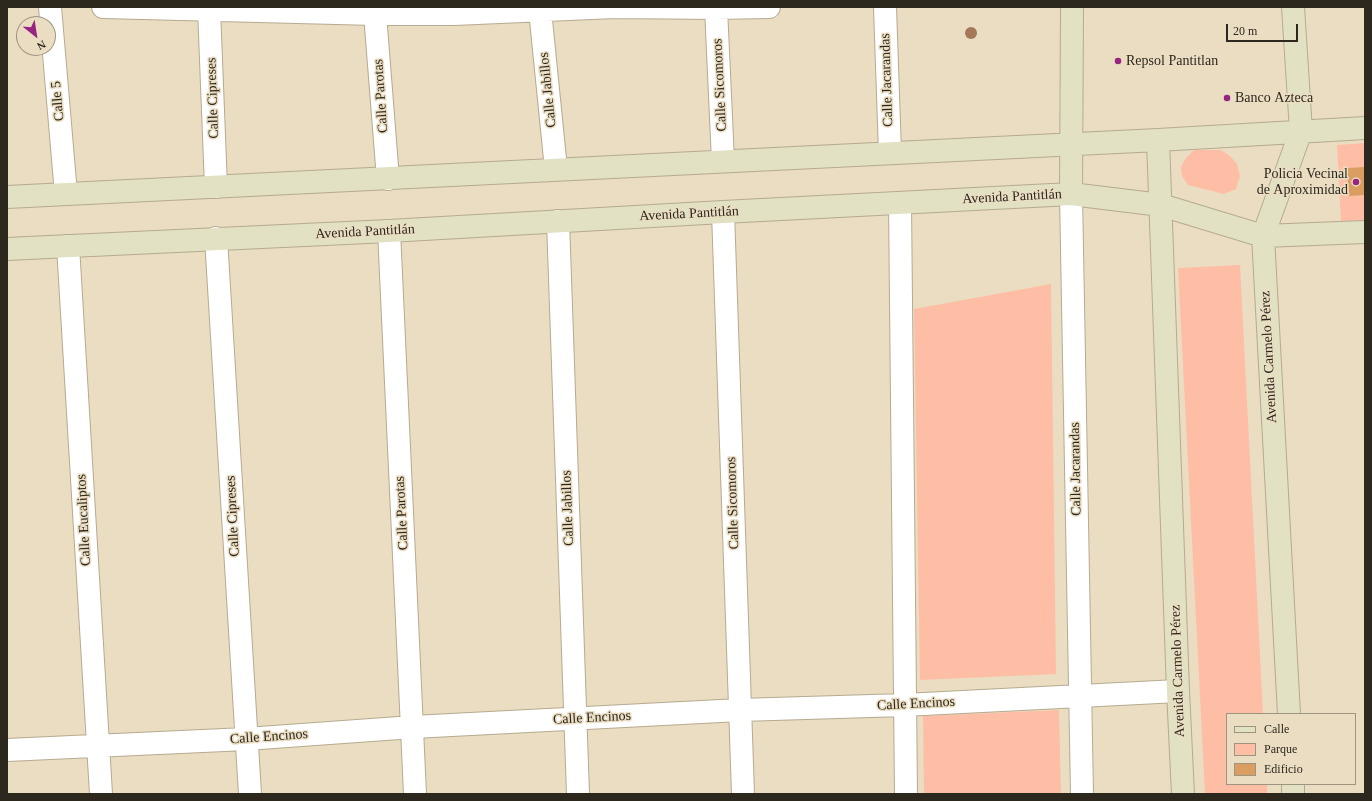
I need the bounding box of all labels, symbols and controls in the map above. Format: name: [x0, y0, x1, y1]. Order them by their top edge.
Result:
north arrow: [16, 16, 56, 56]
scale bar: [1228, 16, 1300, 42]
text: 20 m: [1233, 24, 1257, 38]
street label: Calle Jacarandas: [877, 33, 897, 127]
text: N: [35, 38, 48, 53]
street label: Calle Sicomoros: [709, 38, 731, 132]
street label: Calle Jabillos: [536, 51, 560, 129]
place label: Repsol Pantitlan: [1126, 53, 1218, 69]
marker: Repsol Pantitlan: [1113, 56, 1123, 66]
street label: Calle Cipreses: [203, 57, 223, 139]
street label: Calle Parotas: [370, 58, 392, 134]
street label: Calle 5: [48, 80, 68, 122]
place label: Banco Azteca: [1235, 90, 1313, 106]
marker: Banco Azteca: [1222, 93, 1232, 103]
place label: Policia Vecinal de Aproximidad: [1257, 166, 1348, 198]
marker: Policia Vecinal de Aproximidad: [1351, 177, 1361, 187]
street label: Avenida Pantitlán: [962, 186, 1062, 208]
street label: Avenida Pantitlán: [639, 203, 739, 225]
street label: Avenida Pantitlán: [315, 221, 415, 243]
street label: Avenida Carmelo Pérez: [1257, 290, 1281, 424]
street label: Calle Jacarandas: [1067, 422, 1085, 516]
street label: Calle Sicomoros: [723, 456, 743, 550]
street label: Calle Jabillos: [558, 470, 578, 546]
street label: Calle Eucaliptos: [73, 474, 95, 566]
street label: Calle Cipreses: [222, 475, 244, 557]
street label: Calle Parotas: [392, 475, 412, 551]
street label: Avenida Carmelo Pérez: [1167, 604, 1189, 738]
street label: Calle Encinos: [877, 694, 955, 714]
street label: Calle Encinos: [553, 708, 631, 728]
legend: [1226, 713, 1356, 785]
text: Calle: [1264, 722, 1289, 736]
street label: Calle Encinos: [229, 726, 309, 748]
text: Parque: [1264, 742, 1297, 756]
text: Edificio: [1264, 762, 1303, 776]

